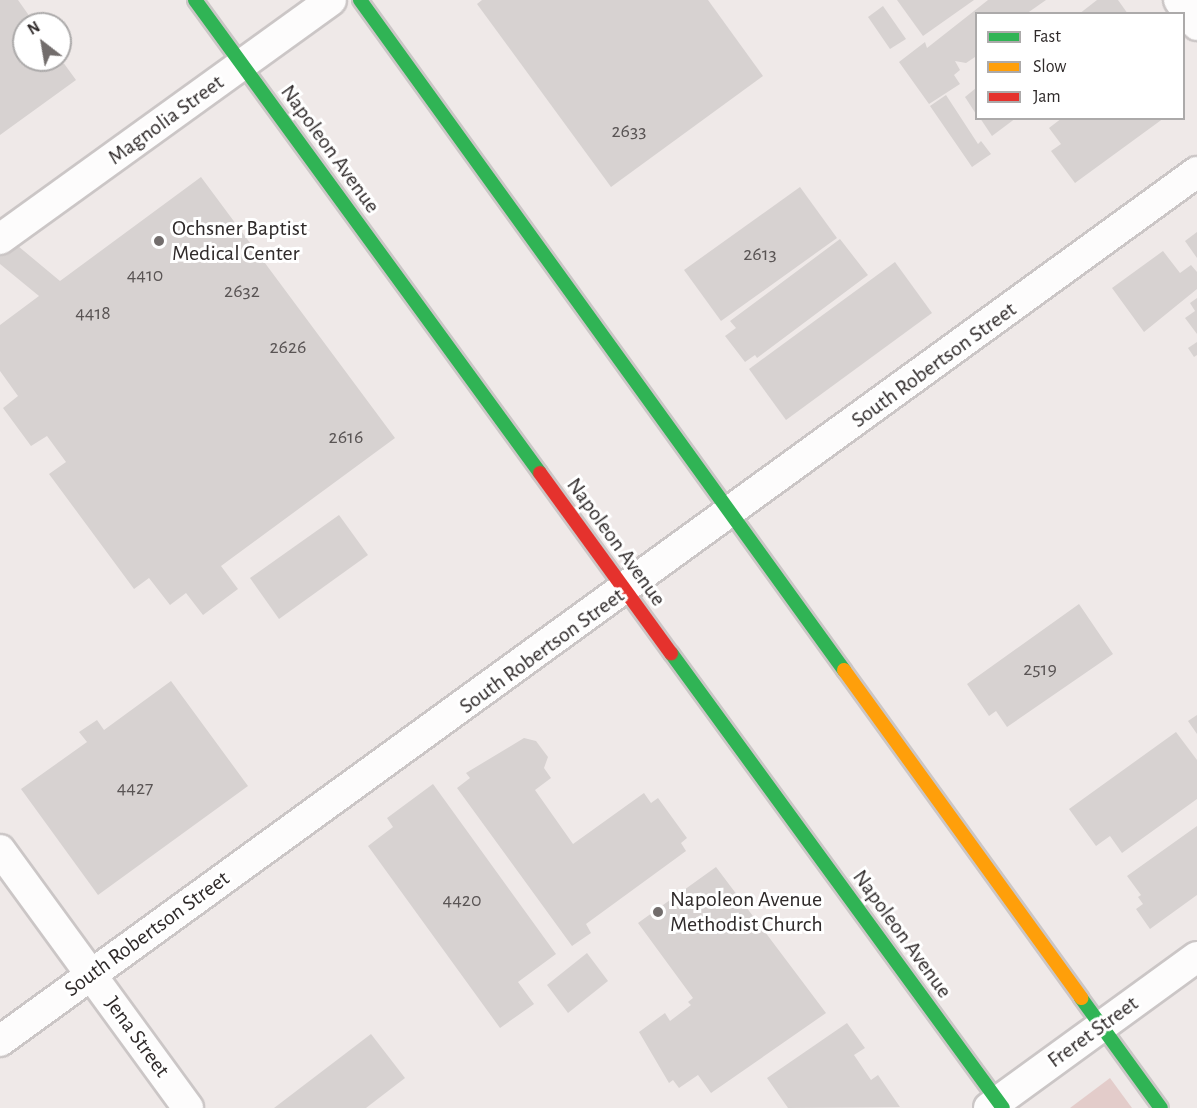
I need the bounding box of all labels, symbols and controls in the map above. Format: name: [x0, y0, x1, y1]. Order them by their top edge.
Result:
north arrow: [12, 12, 72, 72]
legend: [975, 12, 1185, 120]
text: N: [25, 19, 43, 38]
text: Fast: [1033, 28, 1061, 46]
text: Slow: [1033, 58, 1066, 76]
street label: Magnolia Street: [103, 69, 229, 171]
street label: Napoleon Avenue: [275, 80, 385, 218]
text: Jam: [1033, 88, 1061, 106]
house number: 2633: [612, 119, 646, 143]
place label: Ochsner Baptist Medical Center: [172, 215, 307, 266]
marker: Ochsner Baptist Medical Center: [150, 232, 168, 250]
house number: 2613: [743, 242, 777, 266]
house number: 4410: [127, 263, 163, 287]
house number: 2632: [224, 279, 260, 303]
street label: South Robertson Street: [846, 296, 1022, 434]
house number: 4418: [75, 301, 111, 325]
house number: 2626: [270, 335, 306, 359]
house number: 2616: [329, 425, 363, 449]
street label: Napoleon Avenue: [561, 473, 671, 611]
street label: South Robertson Street: [454, 582, 630, 720]
house number: 2519: [1023, 657, 1057, 681]
house number: 4427: [117, 776, 153, 800]
street label: South Robertson Street: [59, 865, 235, 1003]
street label: Napoleon Avenue: [847, 865, 957, 1003]
place label: Napoleon Avenue Methodist Church: [670, 886, 823, 938]
house number: 4420: [443, 888, 481, 912]
marker: Napoleon Avenue Methodist Church: [651, 905, 665, 919]
street label: Freret Street: [1043, 990, 1143, 1074]
street label: Jena Street: [99, 991, 175, 1083]

